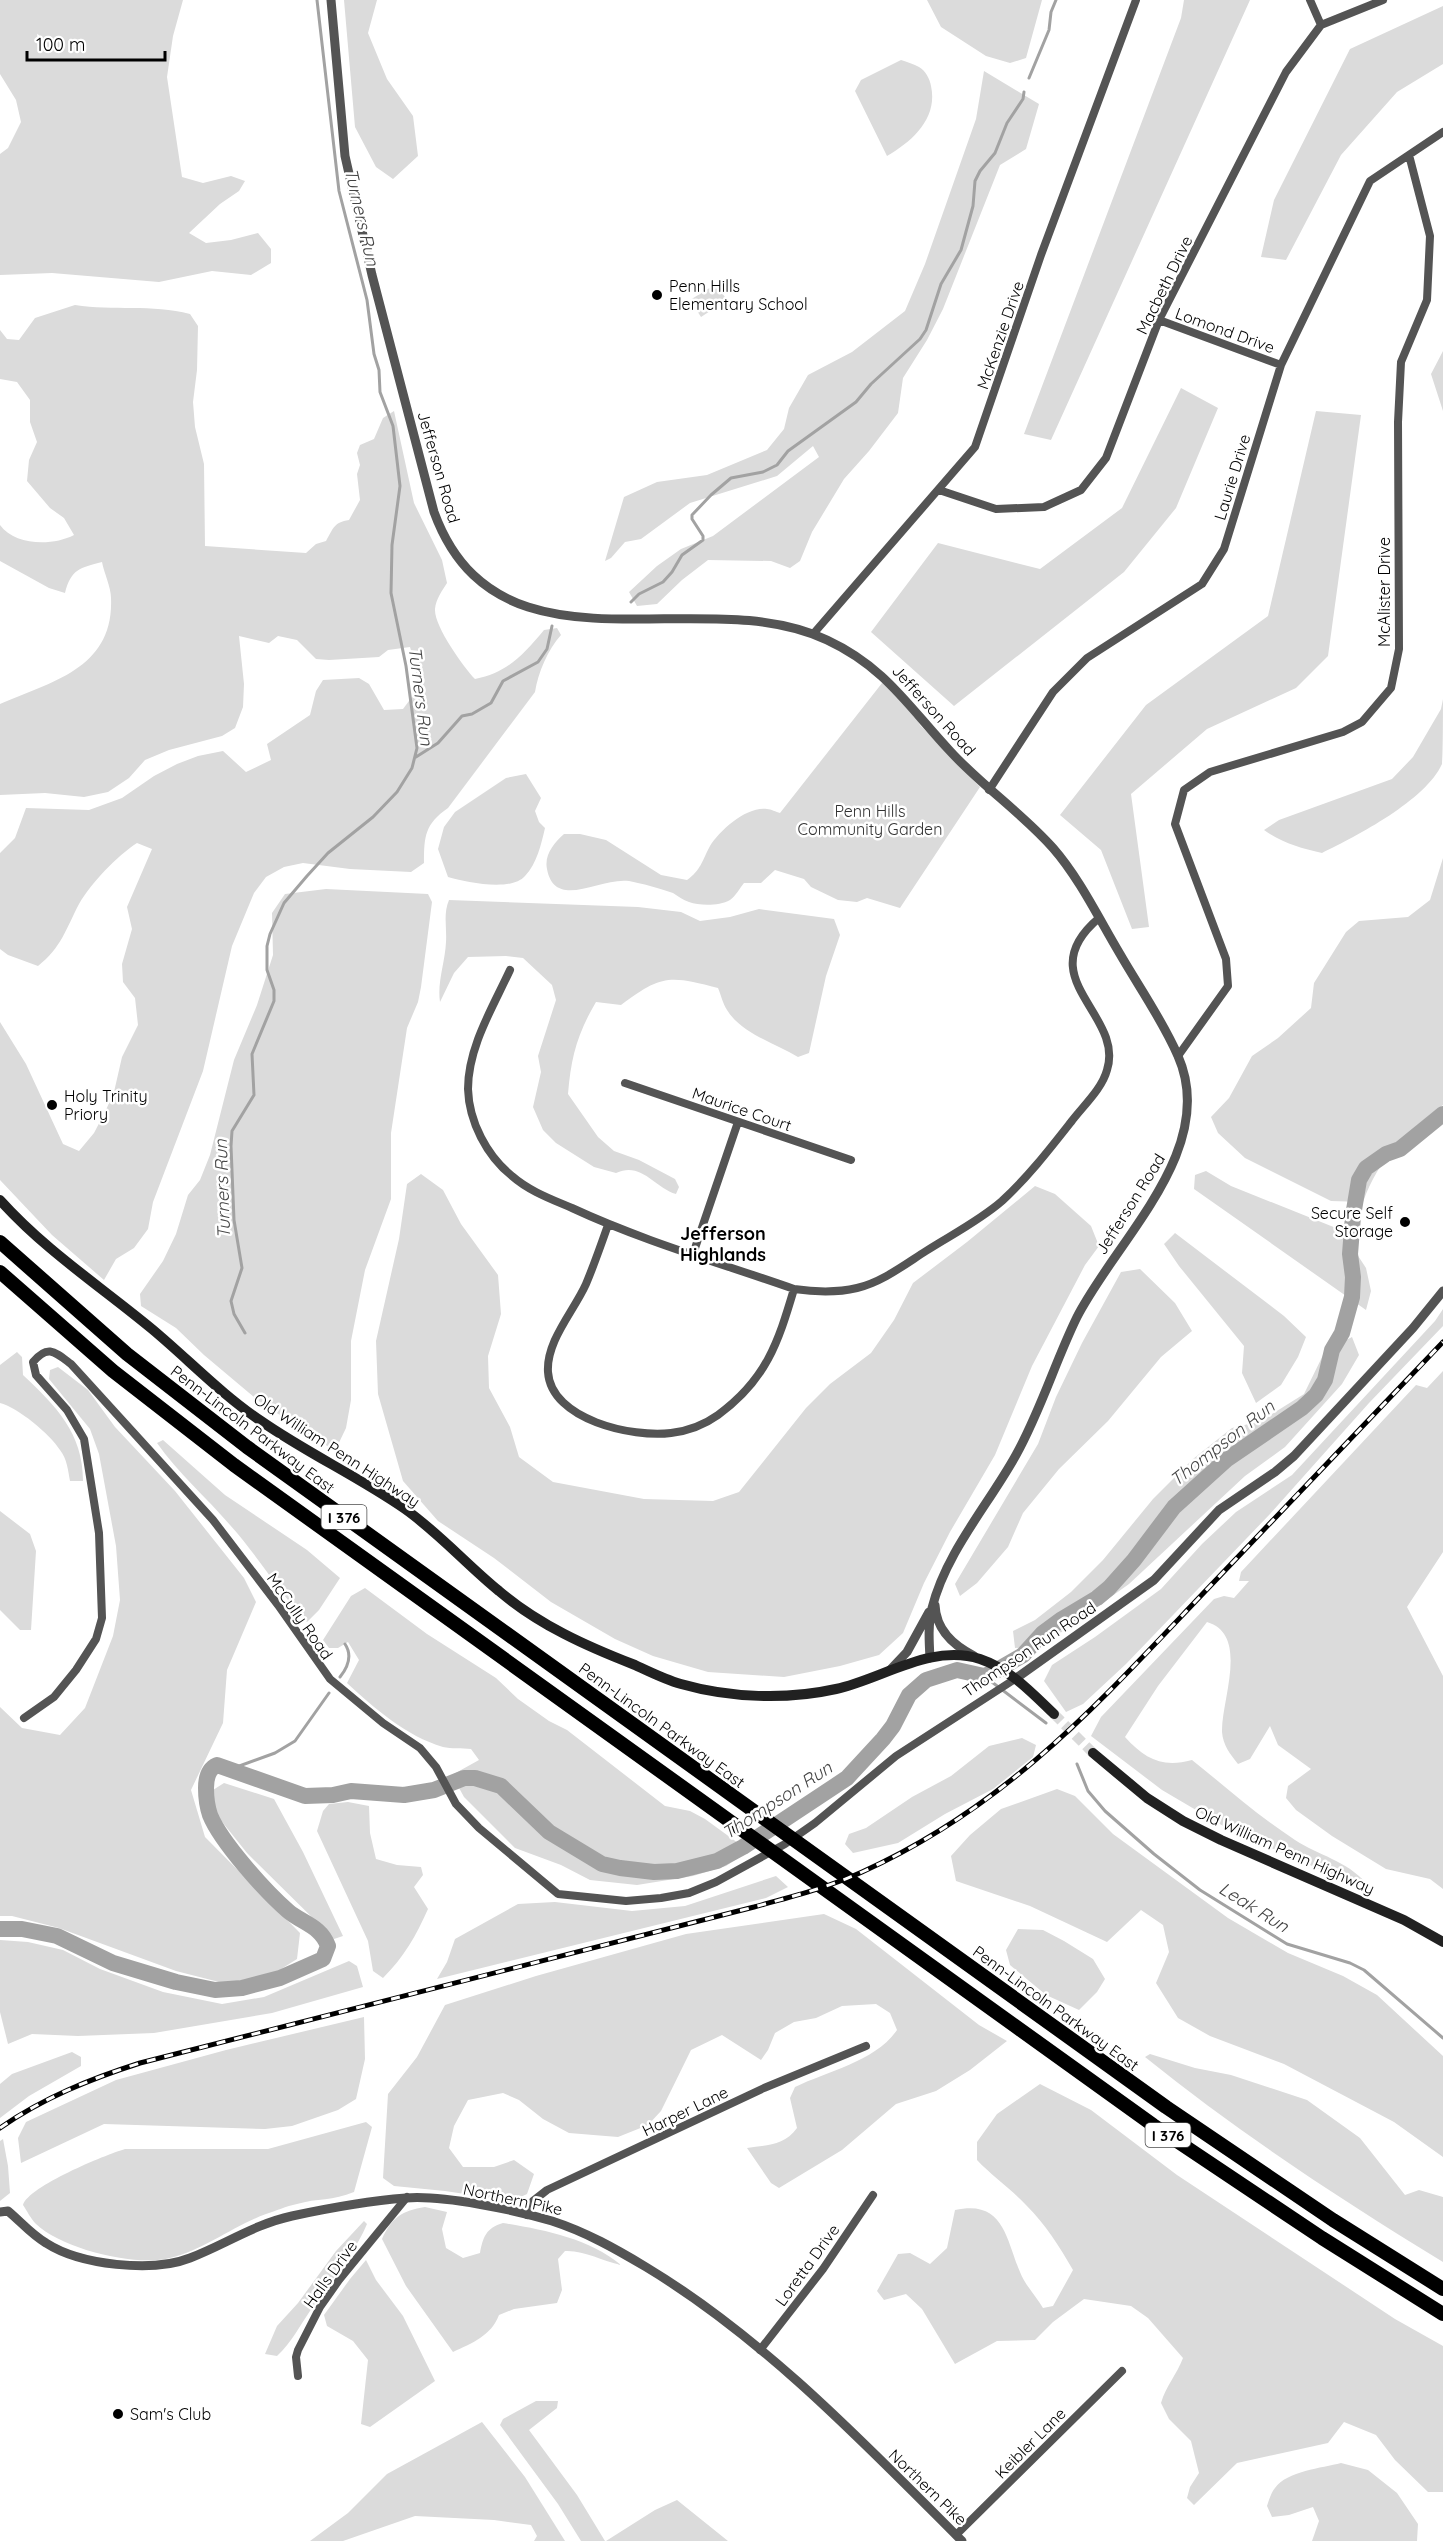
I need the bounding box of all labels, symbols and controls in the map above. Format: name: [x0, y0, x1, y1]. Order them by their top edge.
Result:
scale bar: [27, 24, 165, 62]
text: 100 m: [36, 33, 85, 56]
water label: Turners Run: [340, 166, 385, 269]
street label: Macbeth Drive: [1131, 232, 1197, 338]
place label: Penn Hills Elementary School: [669, 276, 808, 314]
street label: McKenzie Drive: [972, 278, 1028, 392]
marker: Penn Hills Elementary School: [650, 288, 664, 302]
street label: Lomond Drive: [1173, 303, 1277, 357]
street label: Jefferson Road: [413, 409, 465, 525]
street label: Laurie Drive: [1209, 432, 1255, 522]
street label: McAlister Drive: [1374, 537, 1394, 647]
water label: Turners Run: [404, 645, 439, 747]
street label: Jefferson Road: [888, 660, 980, 760]
park label: Penn Hills Community Garden: [798, 801, 942, 839]
street label: Maurice Court: [690, 1083, 794, 1135]
place label: Holy Trinity Priory: [64, 1086, 148, 1124]
marker: Holy Trinity Priory: [45, 1098, 59, 1112]
water label: Turners Run: [209, 1138, 235, 1239]
street label: Jefferson Road: [1091, 1150, 1169, 1258]
place label: Secure Self Storage: [1311, 1203, 1393, 1241]
marker: Secure Self Storage: [1398, 1215, 1412, 1229]
district label: Jefferson Highlands: [680, 1222, 766, 1266]
street label: Penn-Lincoln Parkway East: [167, 1361, 339, 1497]
street label: Old William Penn Highway: [250, 1389, 424, 1511]
water label: Thompson Run: [1165, 1395, 1279, 1491]
road number: I 376: [322, 1505, 366, 1529]
street label: McCully Road: [263, 1569, 337, 1663]
street label: Thompson Run Road: [959, 1597, 1099, 1701]
street label: Penn-Lincoln Parkway East: [575, 1658, 749, 1792]
water label: Thompson Run: [718, 1756, 837, 1844]
street label: Old William Penn Highway: [1192, 1801, 1378, 1899]
water label: Leak Run: [1215, 1877, 1294, 1938]
street label: Penn-Lincoln Parkway East: [969, 1941, 1143, 2075]
street label: Harper Lane: [639, 2082, 731, 2140]
road number: I 376: [1146, 2123, 1190, 2147]
street label: Northern Pike: [462, 2179, 564, 2219]
street label: Loretta Drive: [771, 2220, 843, 2310]
street label: Halls Drive: [299, 2236, 361, 2312]
street label: Keibler Lane: [990, 2403, 1070, 2483]
place label: Sam's Club: [130, 2404, 211, 2424]
marker: Sam's Club: [111, 2407, 125, 2421]
street label: Northern Pike: [885, 2445, 971, 2529]

